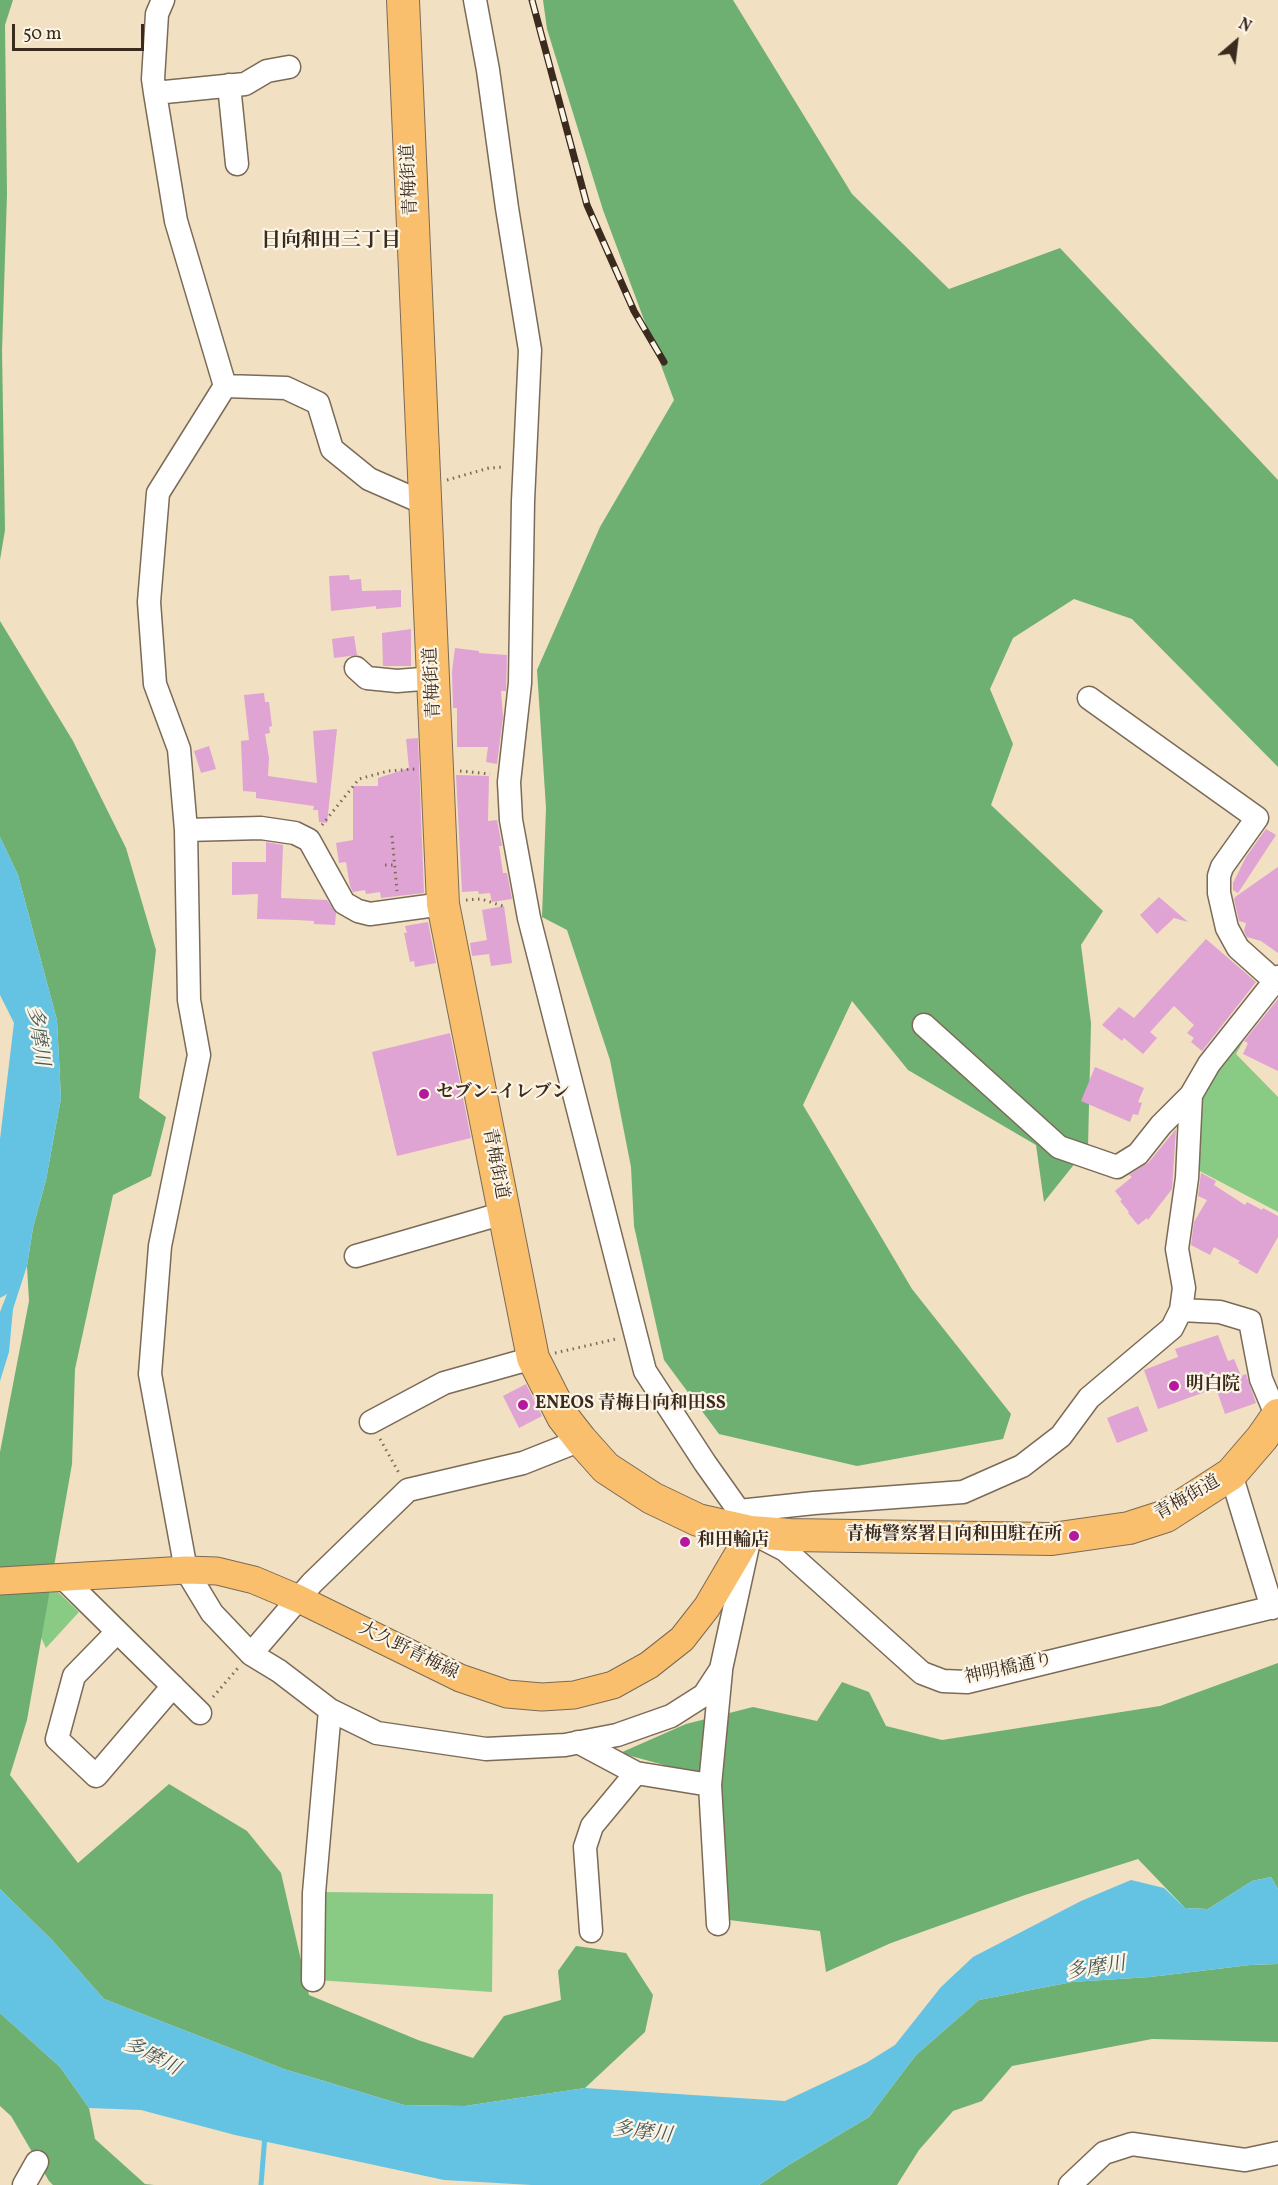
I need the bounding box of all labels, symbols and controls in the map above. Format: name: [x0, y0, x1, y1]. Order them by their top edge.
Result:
scale bar: [15, 12, 147, 50]
north arrow: [1206, 12, 1266, 72]
text: N: [1234, 14, 1255, 39]
text: 50 m: [23, 22, 62, 47]
street label: 青梅街道: [398, 143, 424, 217]
district label: 日向和田三丁目: [261, 230, 401, 254]
street label: 青梅街道: [421, 646, 447, 720]
water label: 多摩川: [20, 1005, 52, 1067]
place label: セブン-イレブン: [436, 1083, 570, 1105]
marker: セブン-イレブン: [417, 1087, 431, 1101]
street label: 青梅街道: [477, 1127, 511, 1201]
place label: 明白院: [1186, 1375, 1240, 1397]
marker: 明白院: [1167, 1379, 1181, 1393]
place label: ENEOS 青梅日向和田SS: [535, 1394, 726, 1416]
marker: ENEOS 青梅日向和田SS: [516, 1398, 530, 1412]
street label: 青梅街道: [1151, 1472, 1225, 1526]
place label: 青梅警察署日向和田駐在所: [846, 1525, 1062, 1547]
marker: 青梅警察署日向和田駐在所: [1067, 1529, 1081, 1543]
place label: 和田輪店: [697, 1531, 769, 1553]
marker: 和田輪店: [678, 1535, 692, 1549]
street label: 大久野青梅線: [355, 1619, 461, 1685]
street label: 神明橋通り: [963, 1650, 1055, 1690]
water label: 多摩川: [1064, 1953, 1128, 1987]
water label: 多摩川: [119, 2034, 183, 2082]
water label: 多摩川: [611, 2118, 673, 2150]

